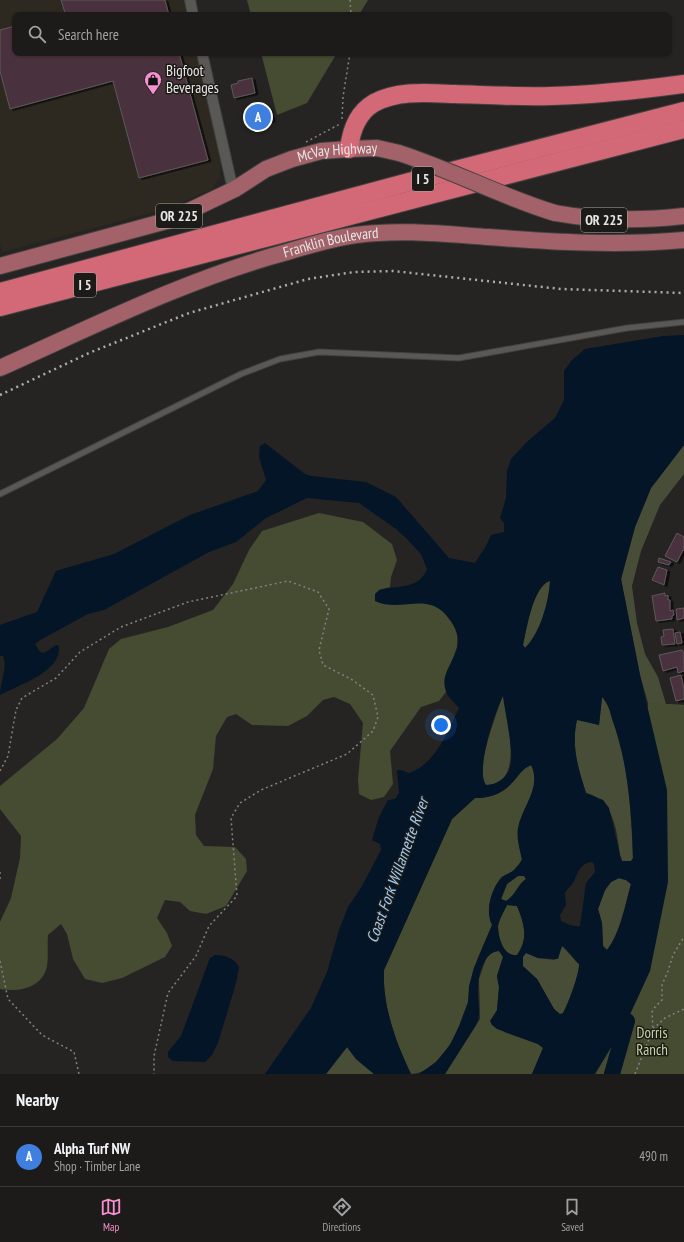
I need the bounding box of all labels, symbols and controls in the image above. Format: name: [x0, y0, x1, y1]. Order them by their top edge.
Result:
search box: [12, 12, 672, 56]
icon: search: [26, 23, 48, 45]
text: Search here: [58, 25, 119, 44]
place label: Bigfoot Beverages: [166, 61, 219, 97]
shop icon: Bigfoot Beverages: [143, 70, 163, 95]
pin: A: [245, 102, 271, 132]
street label: McVay Highway: [295, 138, 378, 166]
road number: I 5: [412, 167, 434, 191]
road number: OR 225: [156, 204, 202, 228]
road number: OR 225: [581, 208, 627, 232]
street label: Franklin Boulevard: [281, 223, 379, 262]
road number: I 5: [74, 273, 96, 297]
your location: [431, 715, 451, 735]
water label: Coast Fork Willamette River: [362, 793, 433, 945]
park label: Dorris Ranch: [636, 1023, 668, 1059]
text: Nearby: [16, 1089, 59, 1111]
text: Alpha Turf NW: [54, 1139, 130, 1158]
text: A: [26, 1148, 32, 1165]
text: 490 m: [639, 1148, 668, 1165]
text: Shop · Timber Lane: [54, 1158, 140, 1175]
tab: Map: [100, 1196, 122, 1234]
tab: Directions: [323, 1196, 361, 1234]
tab: Saved: [561, 1196, 584, 1234]

